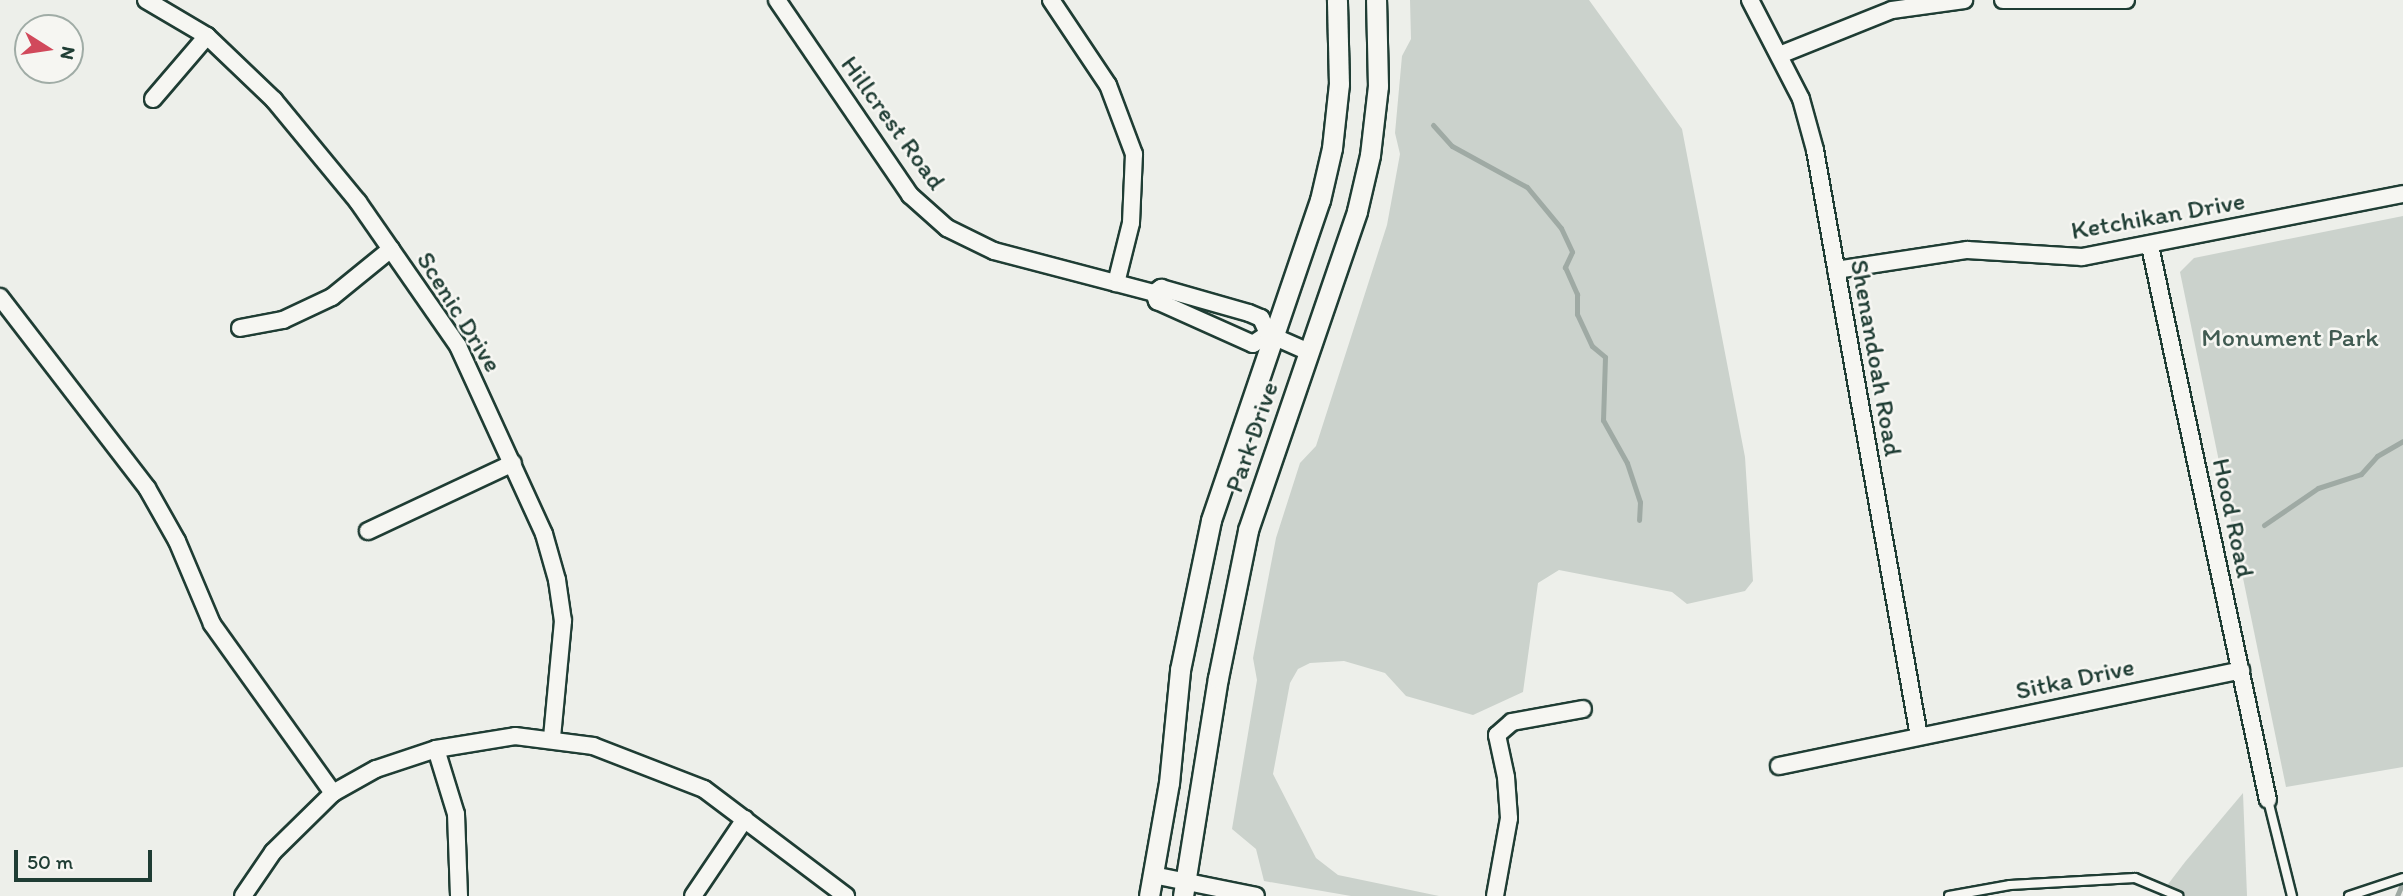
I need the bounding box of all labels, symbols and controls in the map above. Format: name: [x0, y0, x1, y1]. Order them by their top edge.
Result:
north arrow: [14, 14, 84, 84]
text: N: [55, 44, 81, 62]
street label: Hillcrest Road: [834, 50, 952, 196]
street label: Ketchikan Drive: [2069, 185, 2247, 247]
street label: Scenic Drive: [410, 246, 508, 378]
street label: Shenandoah Road: [1843, 257, 1909, 459]
park label: Monument Park: [2201, 322, 2379, 354]
street label: Park Drive: [1218, 377, 1286, 497]
street label: Hood Road: [2205, 456, 2261, 580]
street label: Sitka Drive: [2012, 651, 2138, 707]
scale bar: [18, 836, 156, 880]
text: 50 m: [27, 849, 73, 874]

